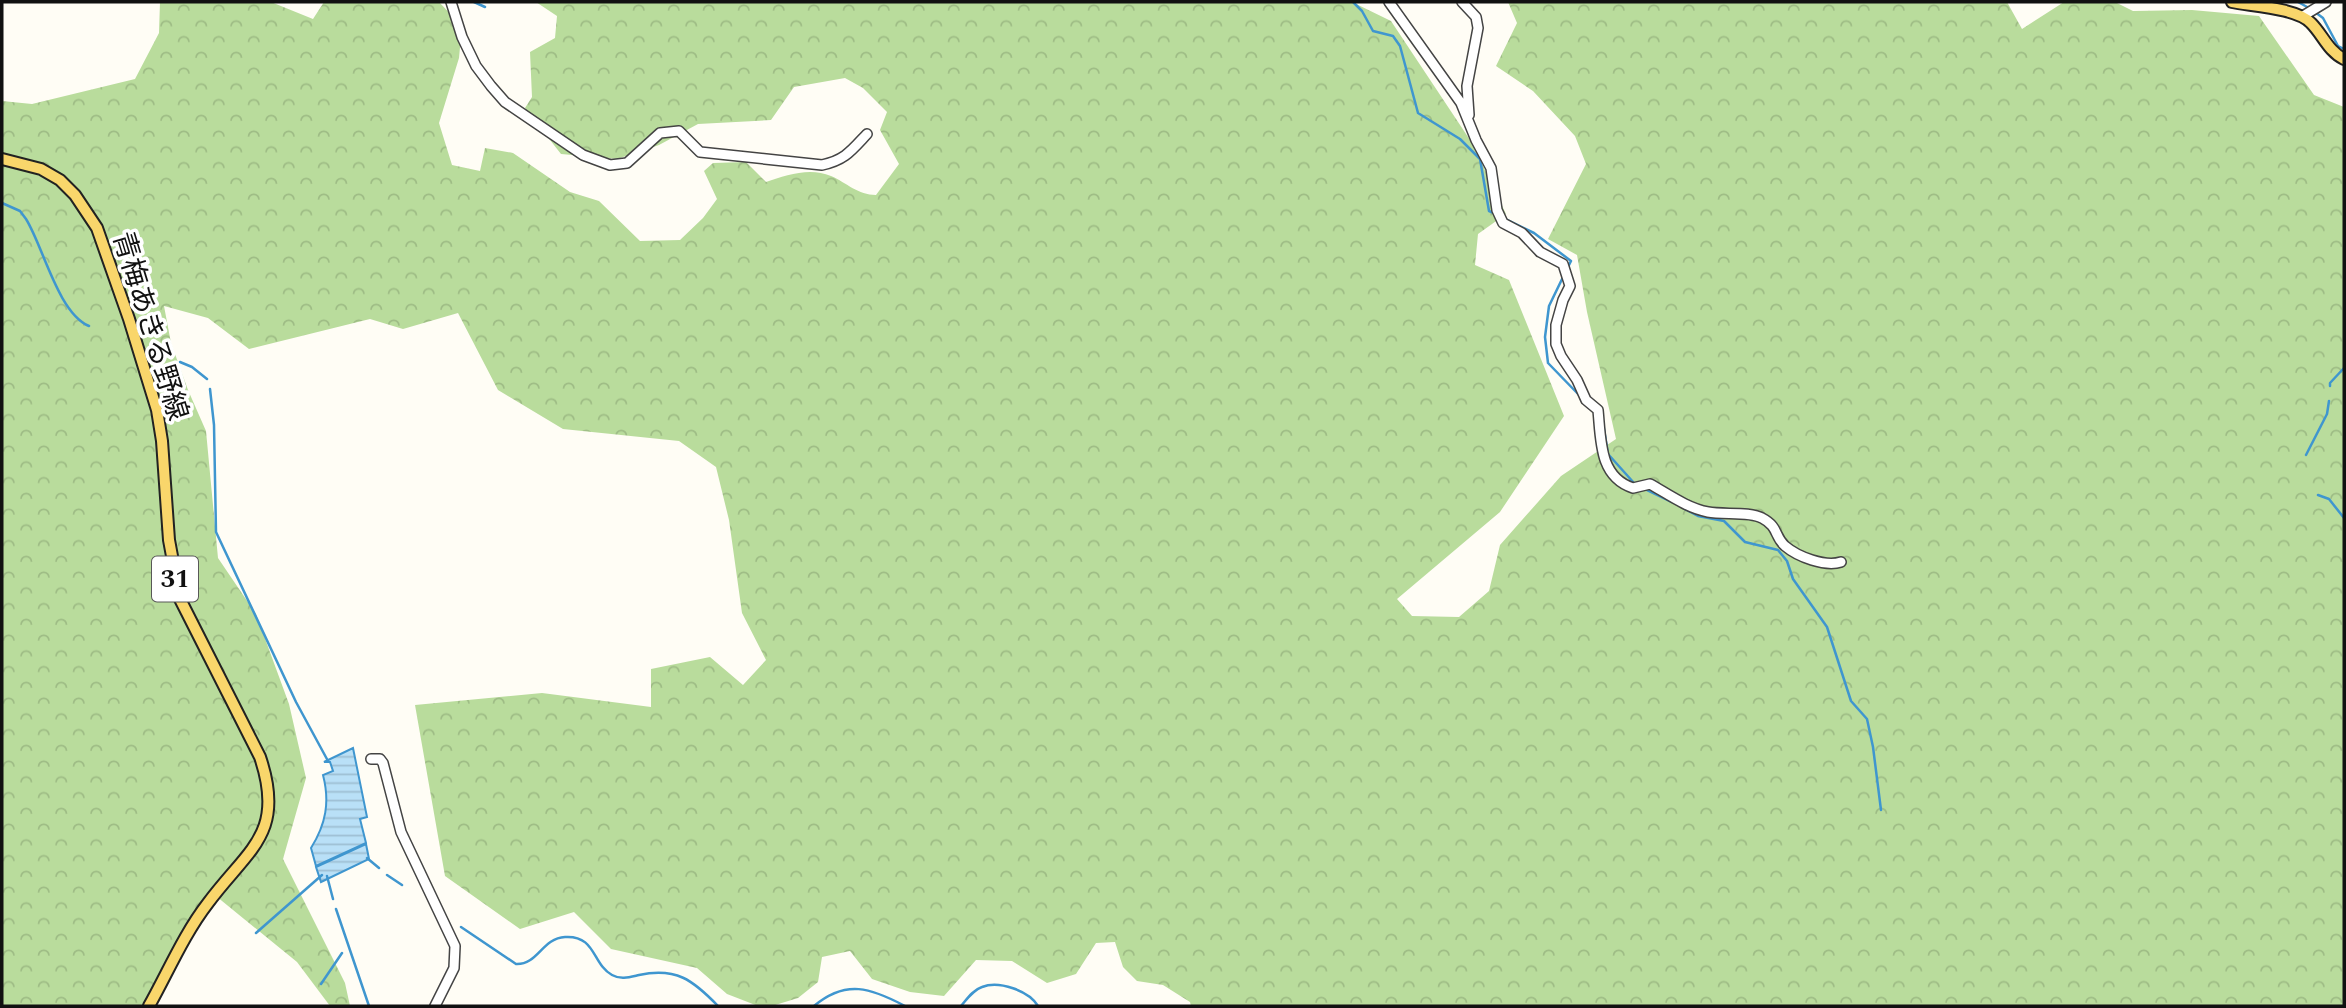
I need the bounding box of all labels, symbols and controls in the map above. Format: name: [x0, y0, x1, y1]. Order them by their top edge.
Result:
street label: 青梅あきる野線: [101, 226, 199, 426]
road number: 31: [152, 556, 198, 601]

